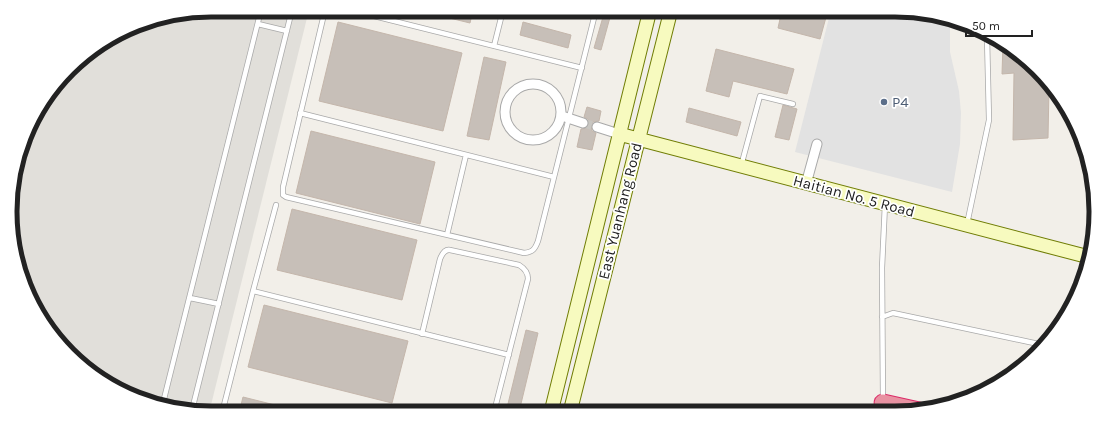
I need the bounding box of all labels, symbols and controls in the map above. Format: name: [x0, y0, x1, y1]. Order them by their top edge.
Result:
scale bar: [966, 12, 1032, 38]
text: 50 m: [972, 19, 1000, 33]
place label: P4: [892, 93, 909, 111]
marker: P4: [879, 97, 889, 107]
street label: East Yuanhang Road: [594, 141, 646, 281]
street label: Haitian No. 5 Road: [791, 171, 917, 221]

